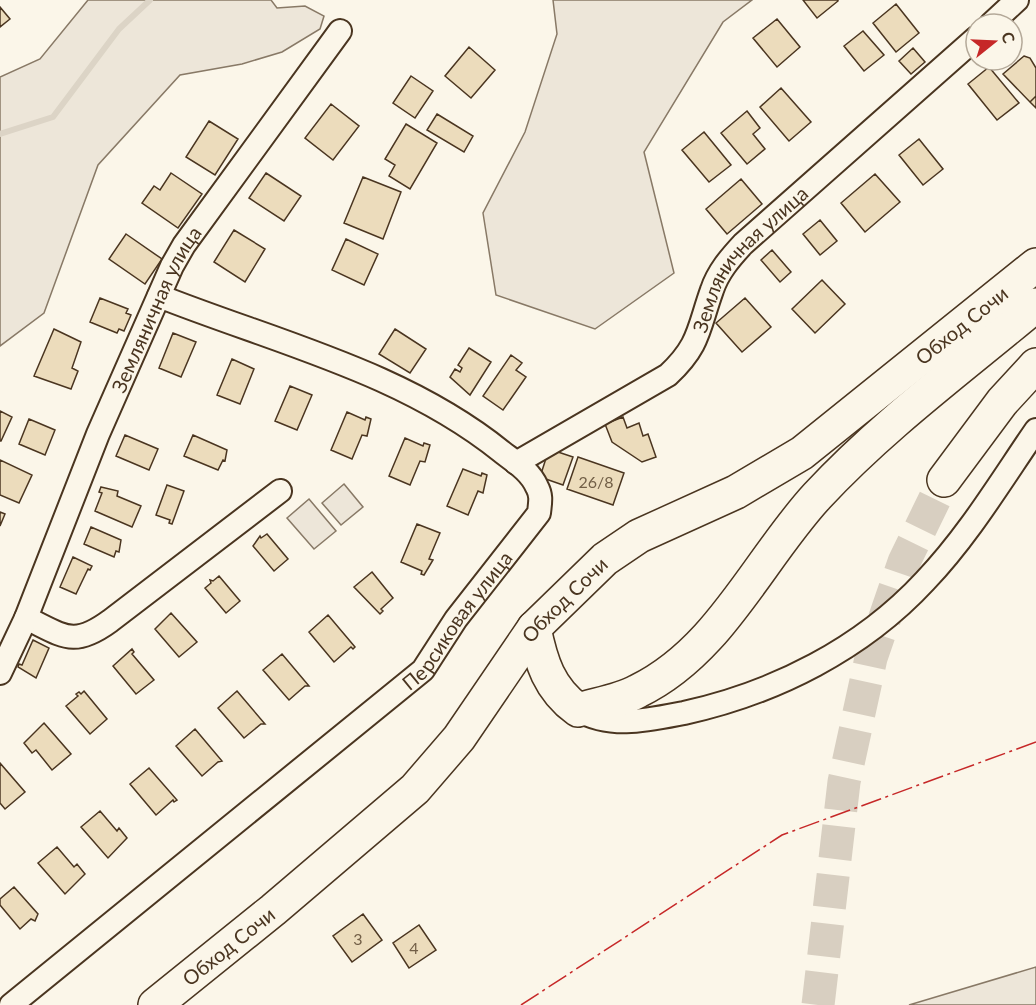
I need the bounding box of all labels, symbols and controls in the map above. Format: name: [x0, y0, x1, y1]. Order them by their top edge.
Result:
north arrow: [964, 12, 1024, 72]
text: С: [998, 29, 1020, 46]
street label: Земляничная улица: [687, 181, 812, 335]
street label: Земляничная улица: [106, 221, 206, 396]
street label: Обход Сочи: [910, 281, 1012, 369]
house number: 26/8: [578, 472, 614, 491]
street label: Персиковая улица: [397, 546, 517, 694]
street label: Обход Сочи: [516, 552, 612, 647]
street label: Обход Сочи: [177, 902, 279, 990]
house number: 3: [353, 929, 363, 948]
house number: 4: [409, 938, 419, 957]

